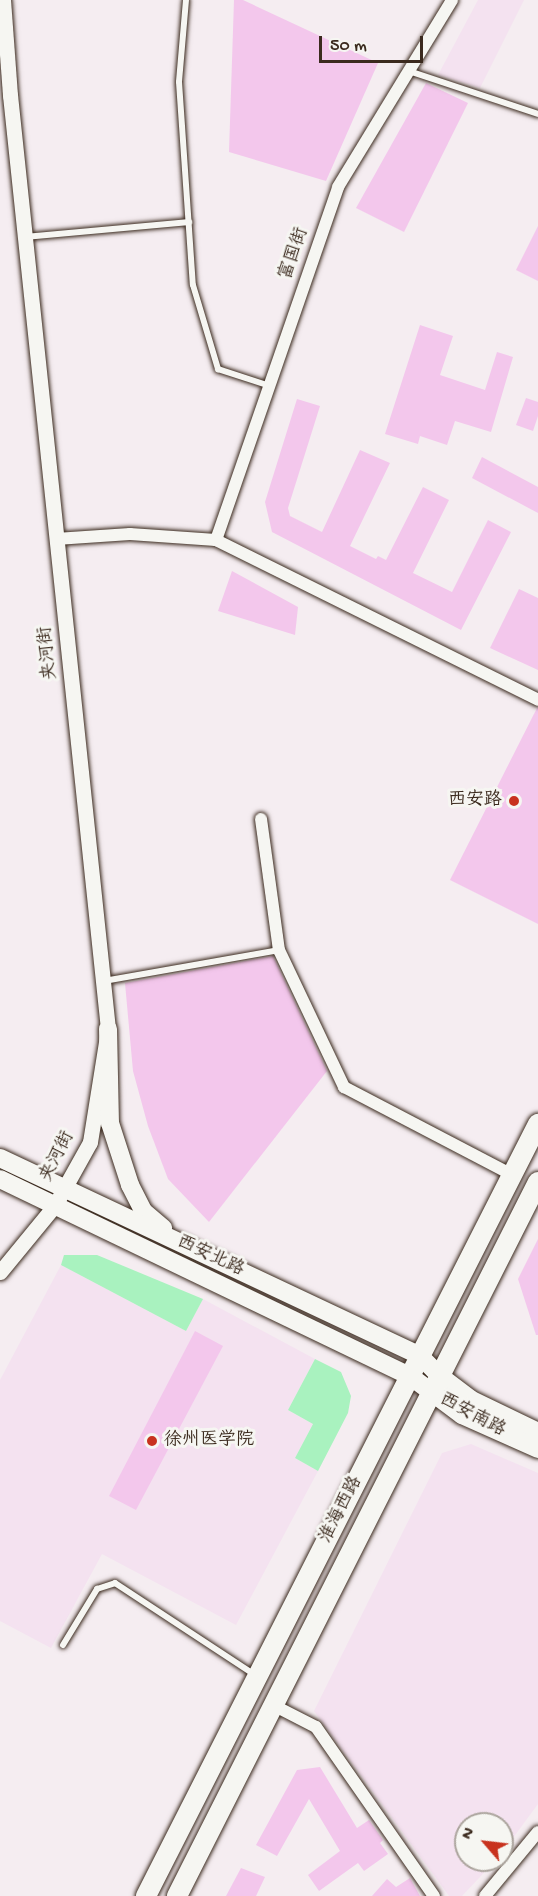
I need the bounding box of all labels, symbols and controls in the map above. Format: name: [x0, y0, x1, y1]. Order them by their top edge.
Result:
scale bar: [322, 24, 426, 62]
text: 50 m: [330, 36, 367, 57]
street label: 富国街: [276, 225, 314, 283]
street label: 夹河街: [35, 625, 63, 681]
place label: 西安路: [448, 790, 502, 812]
marker: 西安路: [507, 794, 521, 808]
street label: 夹河街: [36, 1128, 80, 1186]
street label: 西安北路: [173, 1232, 247, 1282]
street label: 西安南路: [435, 1390, 509, 1442]
place label: 徐州医学院: [164, 1430, 254, 1452]
marker: 徐州医学院: [145, 1434, 159, 1448]
street label: 淮海西路: [316, 1473, 368, 1547]
north arrow: [454, 1812, 514, 1872]
text: N: [459, 1825, 480, 1843]

